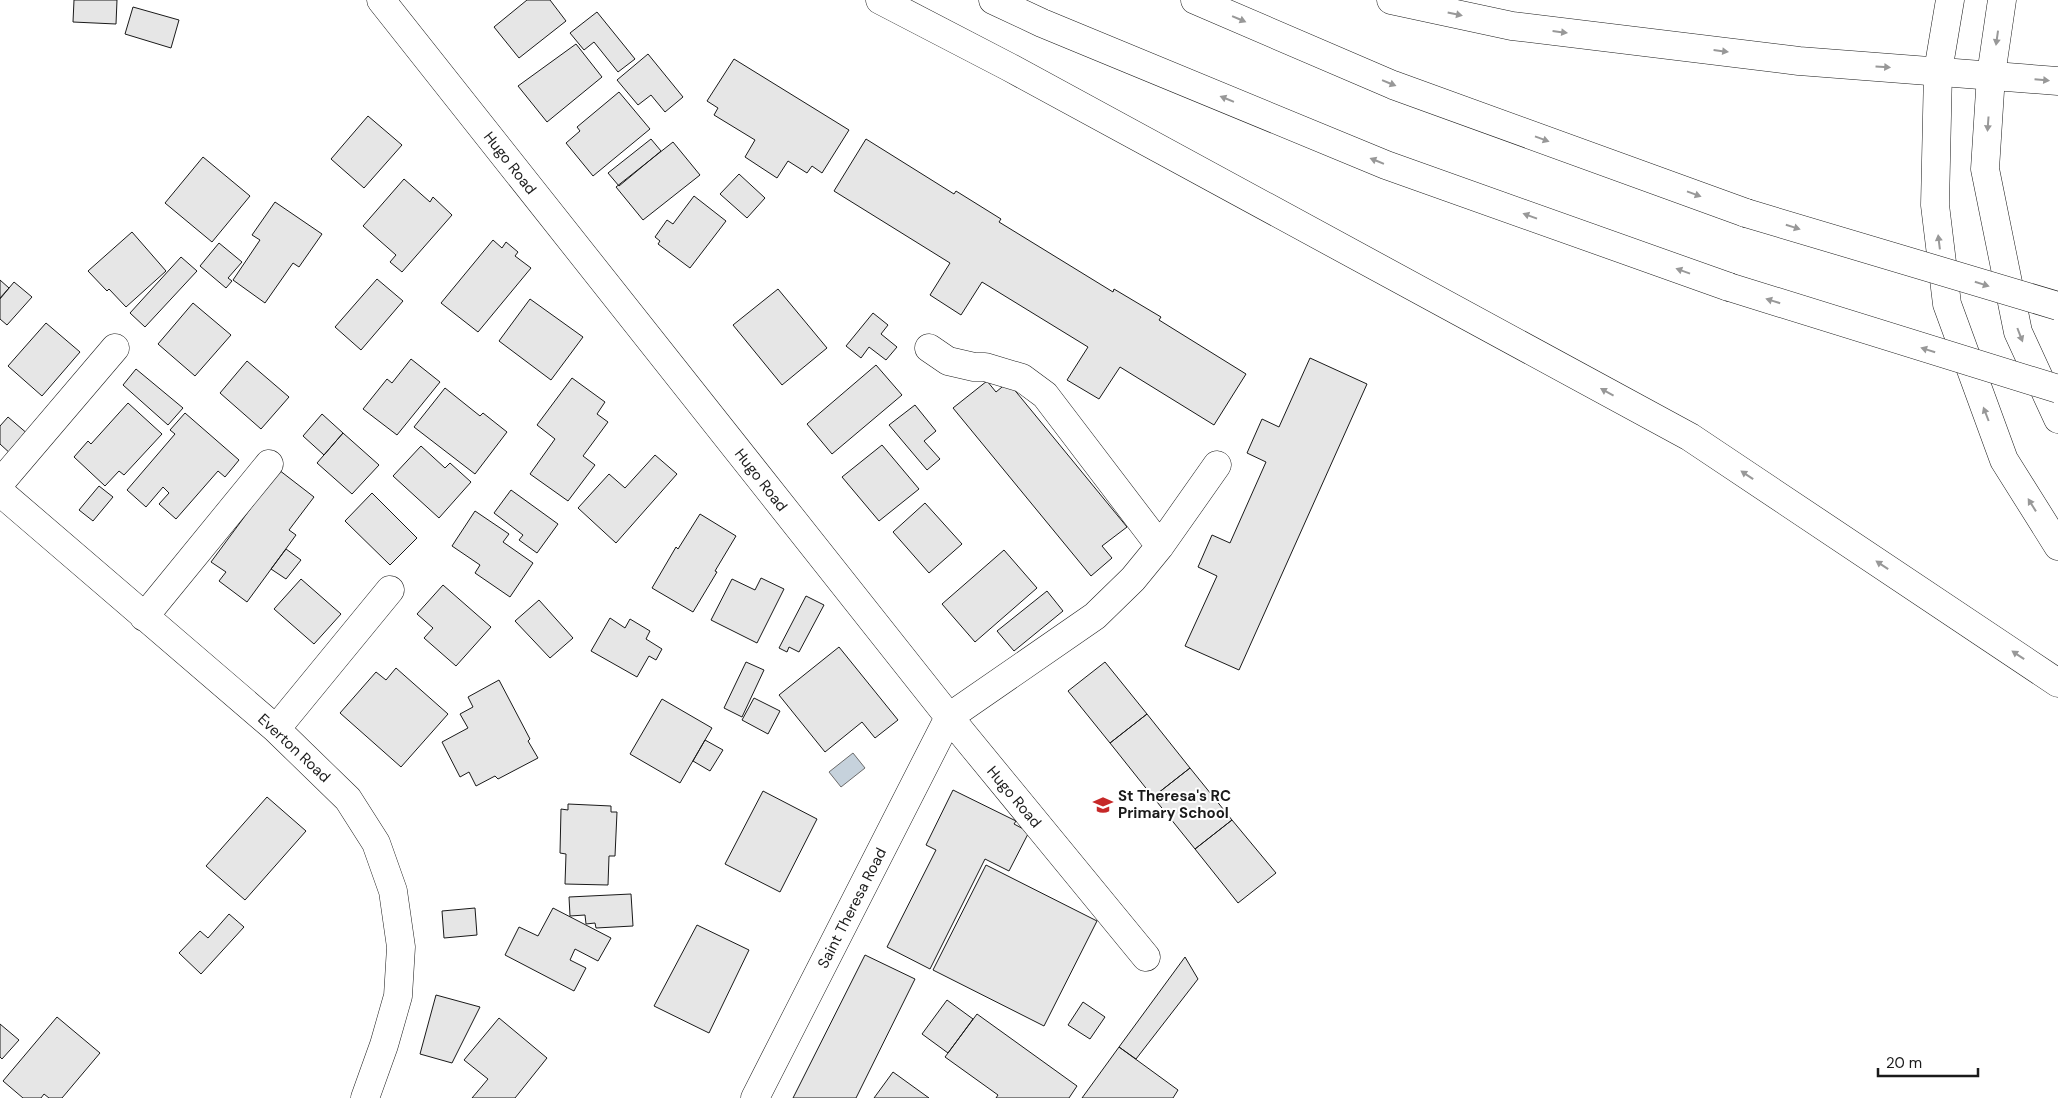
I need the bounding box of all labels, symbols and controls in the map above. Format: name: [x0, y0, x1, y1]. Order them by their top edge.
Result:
one-way arrow: [1448, 10, 1463, 18]
one-way arrow: [1232, 16, 1247, 24]
one-way arrow: [1552, 28, 1568, 36]
one-way arrow: [1992, 30, 2000, 46]
one-way arrow: [1714, 47, 1730, 55]
one-way arrow: [1875, 63, 1891, 71]
one-way arrow: [2034, 76, 2050, 84]
one-way arrow: [1382, 79, 1396, 87]
one-way arrow: [1219, 95, 1234, 103]
one-way arrow: [1984, 116, 1992, 132]
street label: Hugo Road: [479, 127, 541, 199]
one-way arrow: [1534, 135, 1549, 143]
one-way arrow: [1370, 157, 1384, 165]
one-way arrow: [1687, 191, 1702, 198]
one-way arrow: [1522, 212, 1537, 220]
one-way arrow: [1786, 223, 1801, 231]
one-way arrow: [1935, 233, 1943, 249]
one-way arrow: [1675, 267, 1690, 275]
one-way arrow: [1975, 280, 1990, 288]
one-way arrow: [1765, 297, 1780, 305]
one-way arrow: [2016, 328, 2024, 343]
one-way arrow: [1920, 346, 1935, 353]
one-way arrow: [1601, 388, 1614, 397]
one-way arrow: [1982, 407, 1989, 422]
street label: Hugo Road: [730, 444, 792, 516]
one-way arrow: [1740, 470, 1754, 480]
one-way arrow: [2027, 498, 2037, 512]
one-way arrow: [1876, 561, 1889, 570]
one-way arrow: [2011, 651, 2024, 660]
street label: Everton Road: [253, 709, 335, 787]
street label: Hugo Road: [982, 762, 1046, 832]
place label: St Theresa's RC Primary School: [1118, 786, 1231, 823]
school or university icon: St Theresa's RC Primary School: [1092, 794, 1114, 816]
street label: Saint Theresa Road: [813, 844, 891, 972]
scale bar: [1878, 1046, 1978, 1078]
text: 20 m: [1886, 1053, 1922, 1073]

